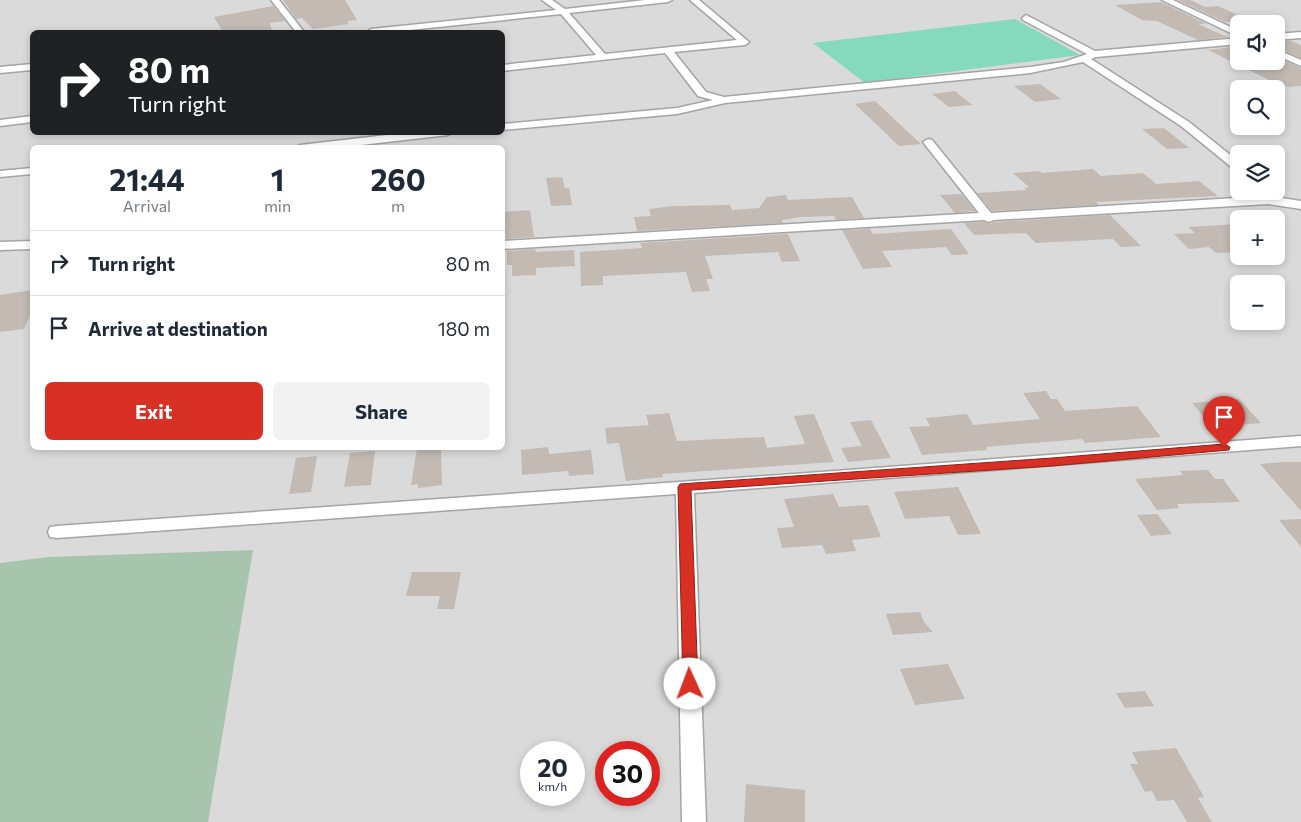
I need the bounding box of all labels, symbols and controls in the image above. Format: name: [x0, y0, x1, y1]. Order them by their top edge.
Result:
map controls: [1230, 15, 1285, 330]
button: sound: [1230, 15, 1285, 70]
text: 80 m: [128, 47, 210, 90]
icon: right: [45, 50, 110, 115]
button: search: [1230, 80, 1285, 135]
text: Turn right: [128, 90, 226, 117]
button: layers: [1230, 145, 1285, 200]
text: 21:44: [109, 160, 185, 197]
text: 1: [271, 160, 284, 197]
text: 260: [370, 160, 426, 197]
text: Arrival: [123, 196, 171, 215]
text: min: [264, 196, 291, 215]
text: m: [391, 196, 405, 215]
button: +: [1230, 210, 1285, 265]
icon: right: [45, 249, 73, 277]
text: Turn right: [88, 252, 175, 275]
text: 80 m: [446, 252, 490, 275]
button: −: [1230, 275, 1285, 330]
icon: arrive: [45, 314, 73, 342]
text: Arrive at destination: [88, 317, 268, 340]
text: 180 m: [438, 317, 490, 340]
button: Exit: [45, 382, 263, 440]
button: Share: [273, 382, 490, 440]
pin: [1203, 396, 1245, 447]
icon: arrive: [1210, 403, 1238, 431]
position arrow: [663, 657, 715, 709]
speed limit sign: 30: [595, 741, 660, 806]
text: 20: [537, 752, 568, 782]
text: km/h: [538, 779, 567, 793]

